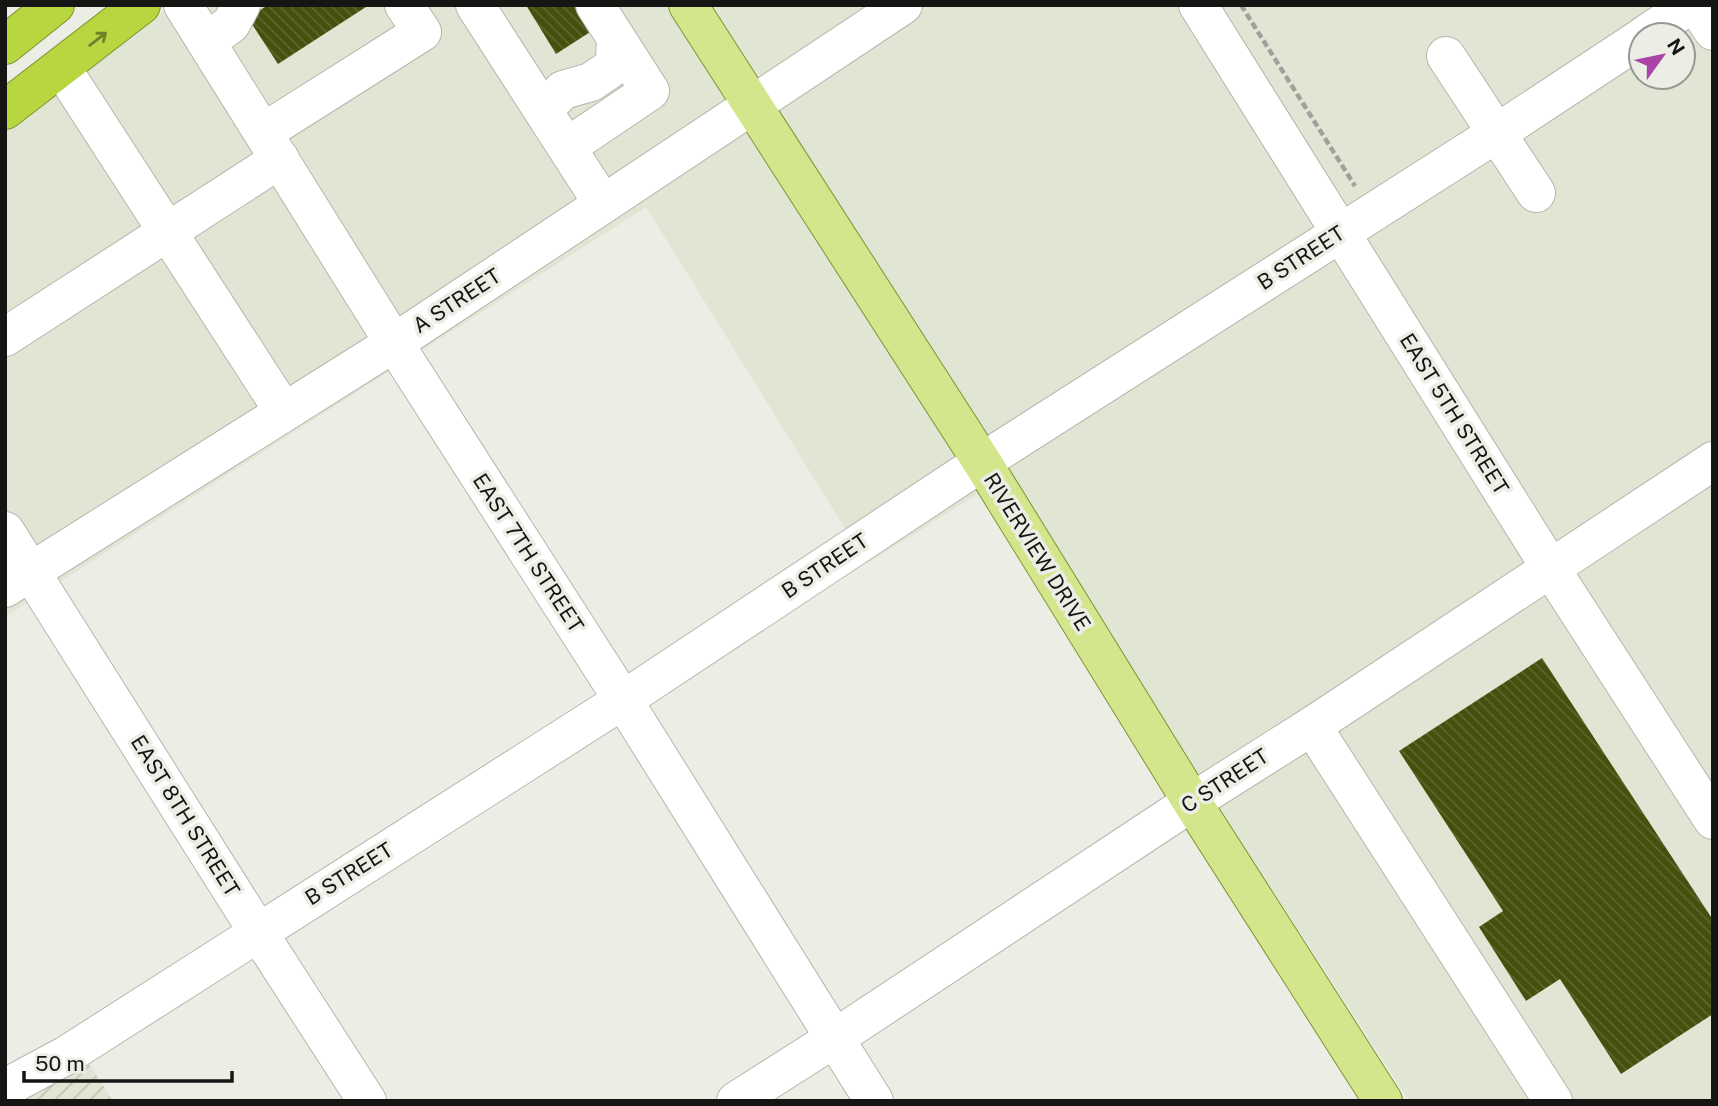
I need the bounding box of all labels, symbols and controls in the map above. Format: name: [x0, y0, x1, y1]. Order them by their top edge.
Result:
north arrow: [1627, 21, 1697, 91]
one-way arrow: [89, 31, 107, 46]
text: N: [1663, 35, 1690, 59]
street label: B STREET: [1253, 220, 1349, 295]
street label: A STREET: [408, 263, 505, 338]
street label: EAST 5TH STREET: [1395, 329, 1514, 499]
street label: RIVERVIEW DRIVE: [979, 468, 1096, 635]
street label: EAST 7TH STREET: [468, 469, 589, 637]
street label: B STREET: [777, 528, 873, 604]
street label: EAST 8TH STREET: [126, 730, 245, 901]
street label: C STREET: [1176, 743, 1273, 818]
street label: B STREET: [300, 837, 397, 910]
scale bar: [24, 1040, 233, 1084]
text: 50 m: [35, 1051, 85, 1076]

